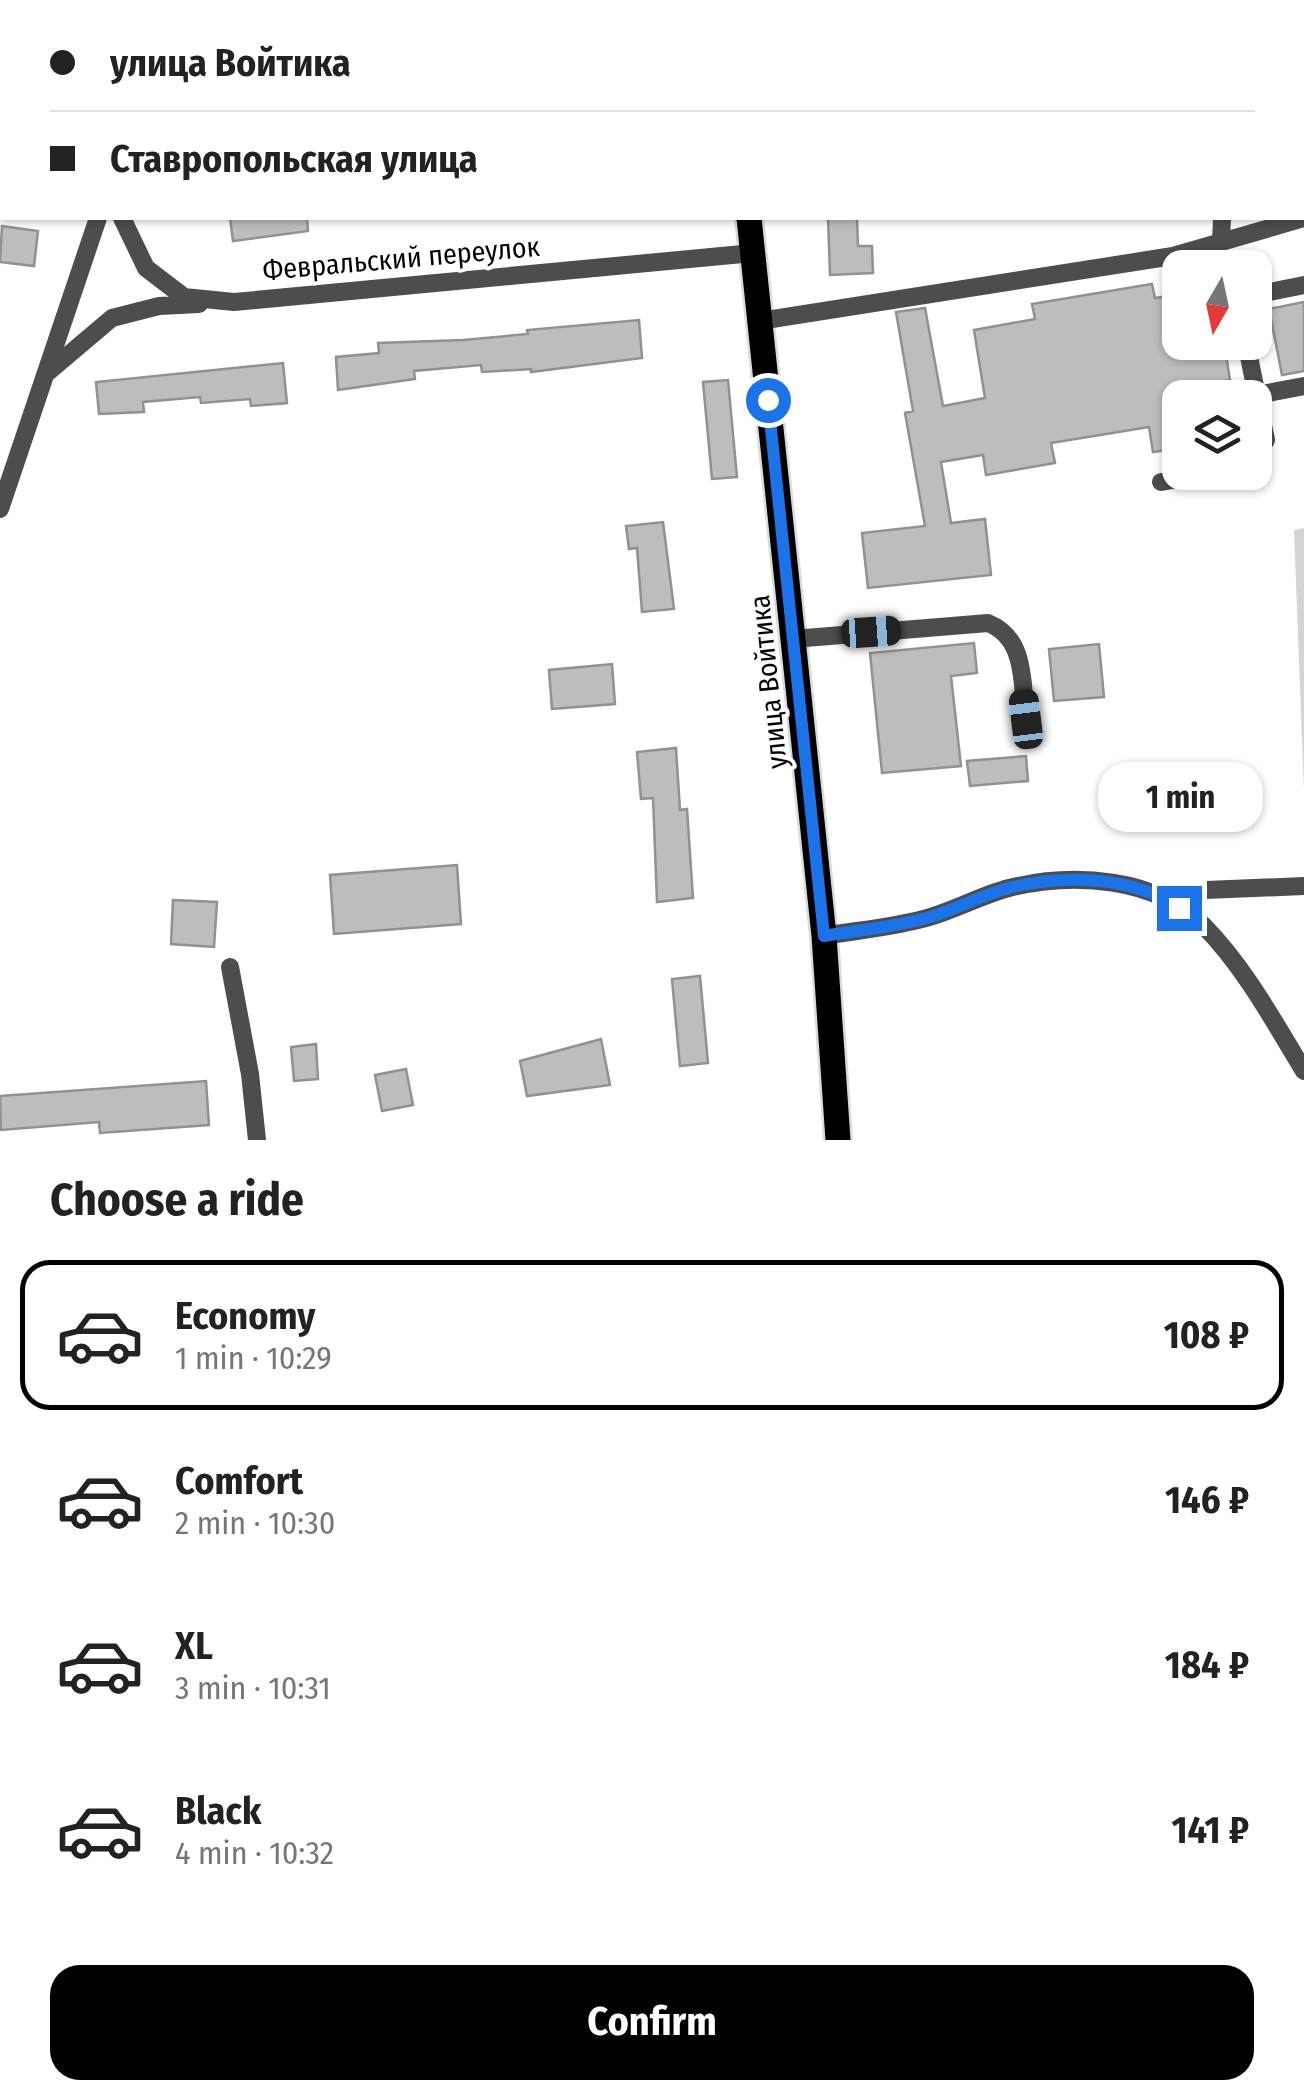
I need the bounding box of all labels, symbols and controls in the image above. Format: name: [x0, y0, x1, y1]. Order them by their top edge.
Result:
text: улица Войтика: [110, 40, 351, 86]
text: Ставропольская улица: [110, 136, 478, 182]
street label: Февральский переулок: [261, 230, 541, 287]
north arrow: [1162, 250, 1272, 360]
map controls: [1162, 250, 1272, 490]
route start: [746, 378, 791, 423]
button: layers: [1162, 380, 1272, 490]
street label: улица Войтика: [743, 593, 794, 771]
car: [840, 615, 902, 649]
car: [1007, 687, 1045, 751]
callout: 1 min: [1096, 763, 1262, 833]
text: 1 min: [1146, 778, 1215, 816]
route end: [1157, 886, 1202, 931]
text: Choose a ride: [50, 1173, 304, 1227]
icon: car: [55, 1290, 145, 1380]
text: Economy: [175, 1293, 315, 1339]
text: 108 ₽: [1164, 1312, 1249, 1358]
text: 1 min · 10:29: [175, 1339, 332, 1377]
icon: car: [55, 1455, 145, 1545]
text: Comfort: [175, 1458, 303, 1504]
text: 146 ₽: [1165, 1477, 1249, 1523]
text: 2 min · 10:30: [175, 1504, 335, 1542]
icon: car: [55, 1620, 145, 1710]
text: XL: [175, 1623, 213, 1669]
text: 184 ₽: [1165, 1642, 1249, 1688]
text: 3 min · 10:31: [175, 1669, 331, 1707]
icon: car: [55, 1785, 145, 1875]
text: Black: [175, 1788, 261, 1834]
text: 141 ₽: [1171, 1807, 1249, 1853]
text: 4 min · 10:32: [175, 1834, 334, 1872]
button: Confirm: [50, 1965, 1254, 2080]

